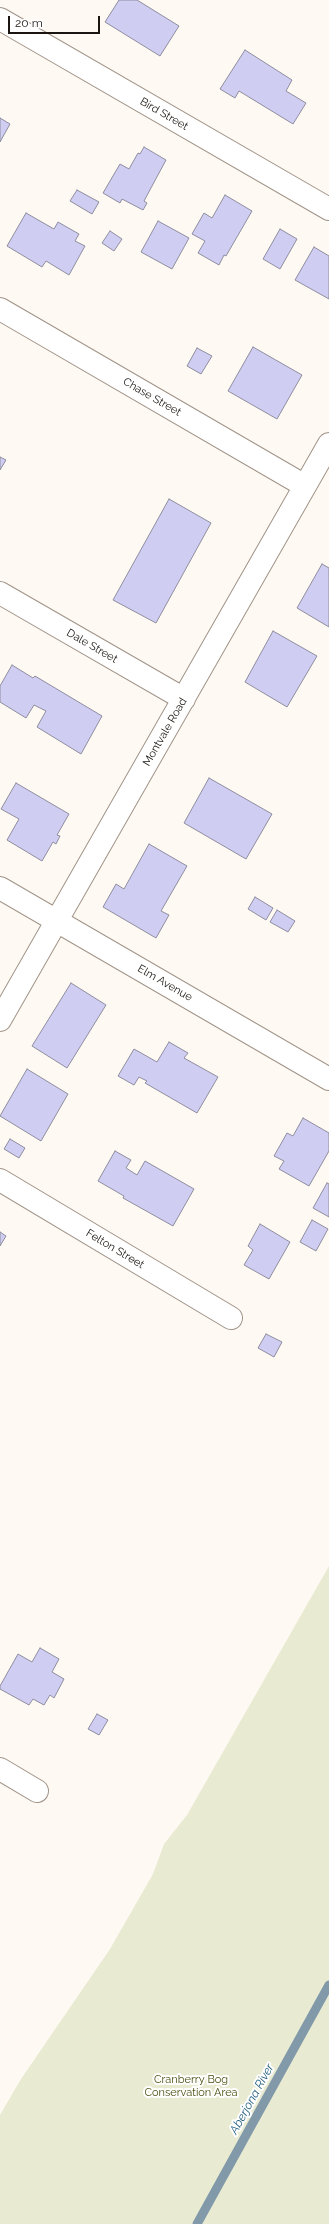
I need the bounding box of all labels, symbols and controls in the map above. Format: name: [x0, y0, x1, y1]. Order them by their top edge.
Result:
scale bar: [10, 8, 102, 34]
text: 20 m: [15, 16, 43, 30]
street label: Bird Street: [138, 95, 190, 133]
street label: Chase Street: [121, 375, 183, 419]
street label: Dale Street: [64, 626, 120, 666]
street label: Montvale Road: [140, 696, 190, 768]
street label: Elm Avenue: [135, 962, 195, 1004]
street label: Felton Street: [84, 1226, 146, 1272]
water label: Aberjona River: [227, 2061, 277, 2137]
park label: Cranberry Bog Conservation Area: [144, 2073, 238, 2099]

